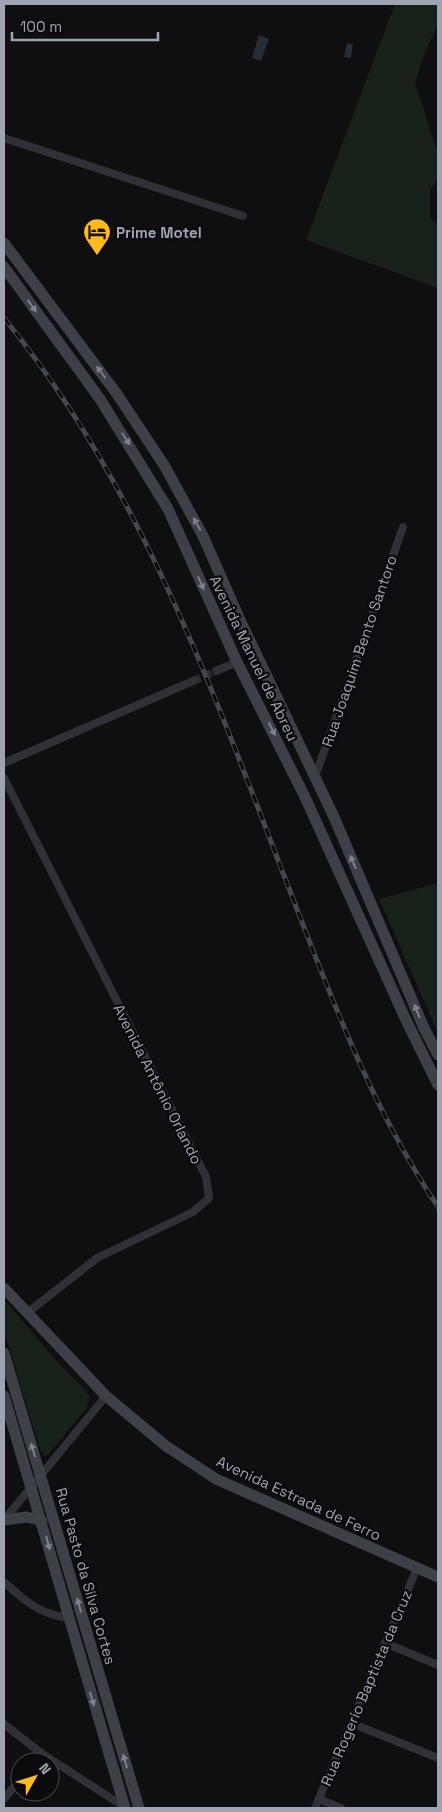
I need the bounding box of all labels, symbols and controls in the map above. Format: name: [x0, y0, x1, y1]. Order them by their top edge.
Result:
scale bar: [12, 10, 159, 42]
text: 100 m: [20, 17, 62, 36]
hotel icon: Prime Motel: [82, 217, 112, 256]
place label: Prime Motel: [116, 223, 202, 242]
one-way arrow: [27, 299, 38, 312]
one-way arrow: [96, 365, 106, 379]
one-way arrow: [121, 433, 131, 446]
one-way arrow: [192, 517, 201, 531]
street label: Rua Joaquim Bento Santoro: [317, 553, 401, 749]
street label: Avenida Manuel de Abreu: [206, 572, 302, 744]
one-way arrow: [197, 576, 205, 590]
one-way arrow: [268, 722, 276, 736]
one-way arrow: [349, 855, 357, 869]
street label: Avenida Antônio Orlando: [109, 1001, 207, 1167]
one-way arrow: [413, 1004, 420, 1019]
one-way arrow: [29, 1442, 37, 1457]
street label: Avenida Estrada de Ferro: [214, 1451, 384, 1545]
street label: Rua Pasto da Silva Cortes: [52, 1485, 120, 1667]
one-way arrow: [44, 1536, 52, 1551]
street label: Rua Rogerio Baptista da Cruz: [316, 1587, 416, 1789]
one-way arrow: [75, 1598, 83, 1613]
one-way arrow: [89, 1692, 97, 1707]
north arrow: [10, 1752, 60, 1802]
one-way arrow: [120, 1754, 128, 1769]
text: N: [35, 1760, 55, 1778]

